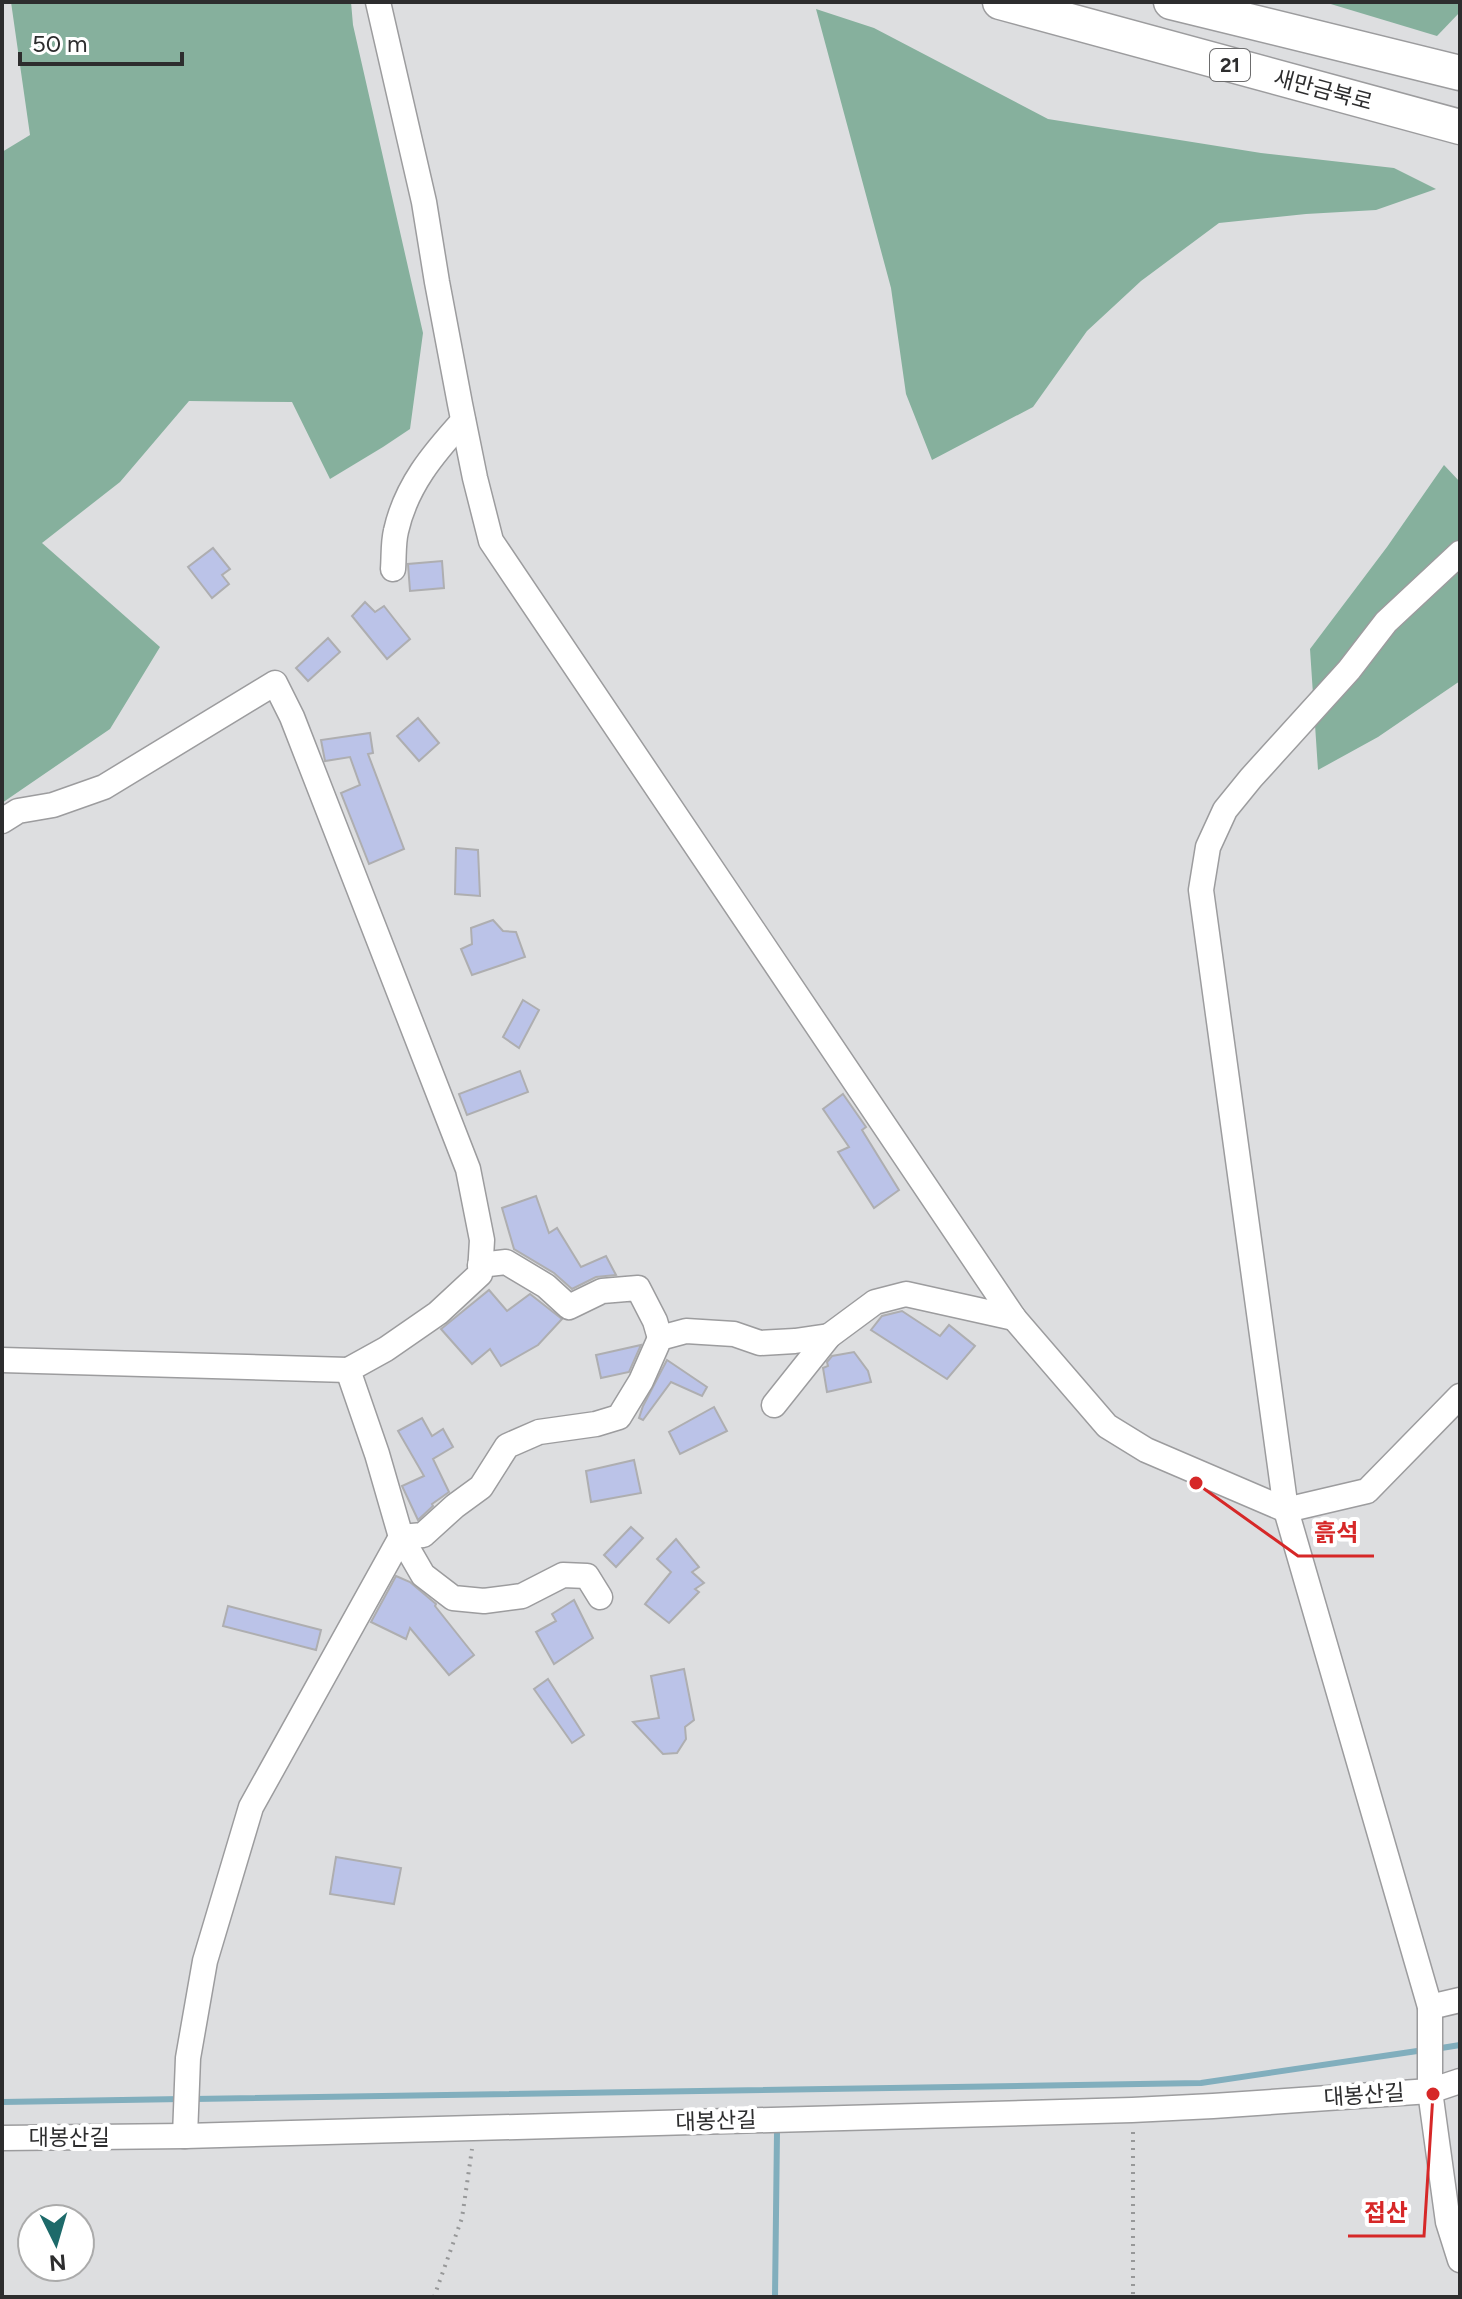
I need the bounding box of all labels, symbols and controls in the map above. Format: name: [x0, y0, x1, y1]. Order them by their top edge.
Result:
scale bar: [20, 16, 182, 66]
text: 50 m: [32, 29, 88, 58]
road number: 21: [1210, 49, 1250, 81]
street label: 새만금북로: [1271, 64, 1375, 116]
callout: 흙석: [1298, 1508, 1374, 1556]
text: 흙석: [1314, 1518, 1358, 1547]
street label: 대봉산길: [1323, 2079, 1405, 2111]
street label: 대봉산길: [675, 2106, 757, 2136]
street label: 대봉산길: [29, 2124, 109, 2151]
callout: 접산: [1348, 2188, 1424, 2236]
text: 접산: [1364, 2198, 1408, 2227]
north arrow: [16, 2203, 96, 2283]
text: N: [48, 2248, 67, 2277]

